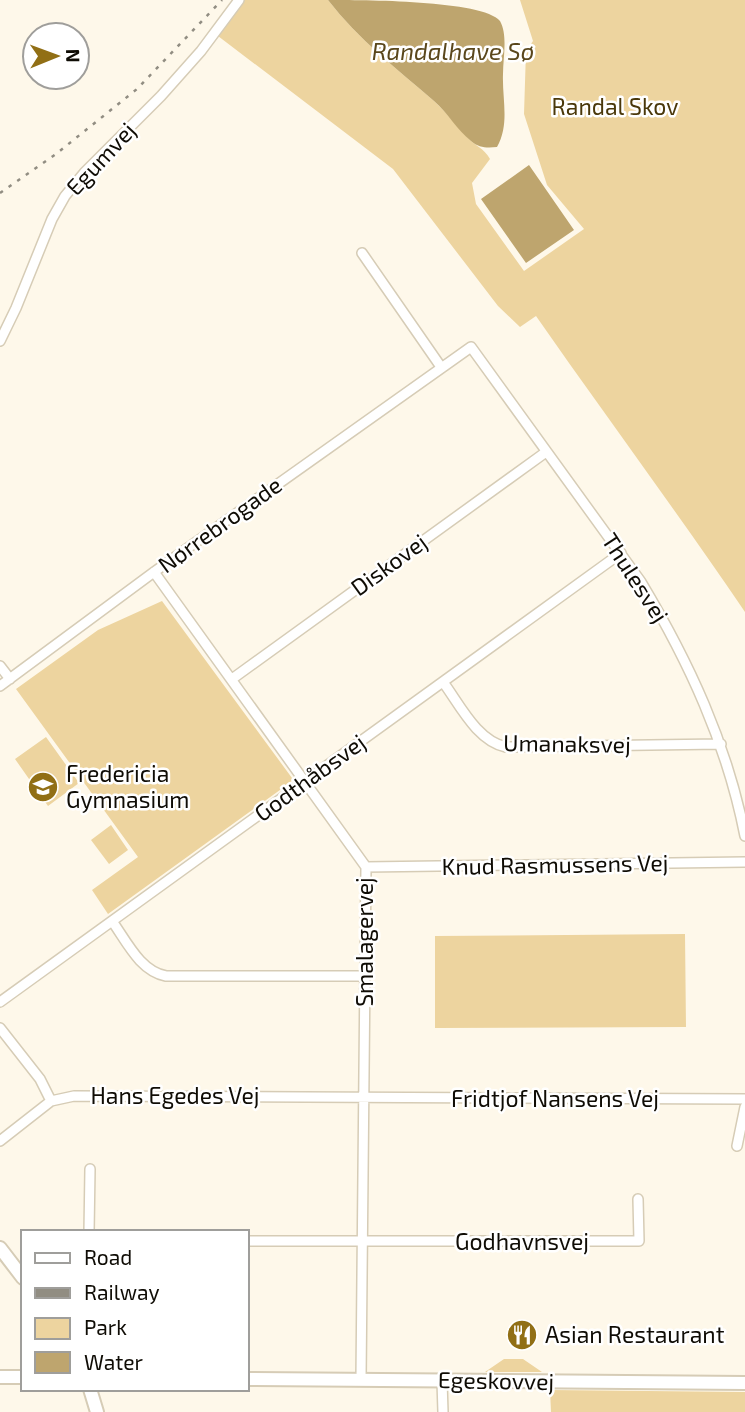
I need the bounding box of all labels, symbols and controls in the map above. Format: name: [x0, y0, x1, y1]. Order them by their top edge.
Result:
north arrow: [21, 21, 91, 91]
water label: Randalhave Sø: [372, 36, 534, 65]
text: N: [62, 49, 85, 63]
park label: Randal Skov: [552, 92, 678, 120]
street label: Egumvej: [60, 116, 141, 200]
street label: Nørrebrogade: [152, 470, 287, 578]
street label: Diskovej: [345, 527, 432, 601]
street label: Thulesvej: [597, 528, 675, 627]
street label: Godthåbsvej: [248, 728, 370, 827]
street label: Umanaksvej: [503, 728, 631, 758]
place label: Fredericia Gymnasium: [66, 759, 189, 813]
school or university icon: Fredericia Gymnasium: [26, 770, 60, 804]
street label: Knud Rasmussens Vej: [441, 848, 669, 880]
street label: Smalagervej: [350, 877, 378, 1007]
street label: Hans Egedes Vej: [90, 1081, 260, 1109]
street label: Fridtjof Nansens Vej: [451, 1084, 659, 1112]
street label: Godhavnsvej: [455, 1227, 589, 1255]
legend: [21, 1230, 248, 1391]
text: Road: [84, 1244, 132, 1269]
text: Railway: [84, 1279, 160, 1304]
text: Park: [84, 1314, 127, 1339]
restaurant icon: Asian Restaurant: [505, 1318, 539, 1352]
place label: Asian Restaurant: [545, 1320, 725, 1348]
text: Water: [84, 1349, 143, 1374]
street label: Egeskovvej: [438, 1365, 554, 1395]

